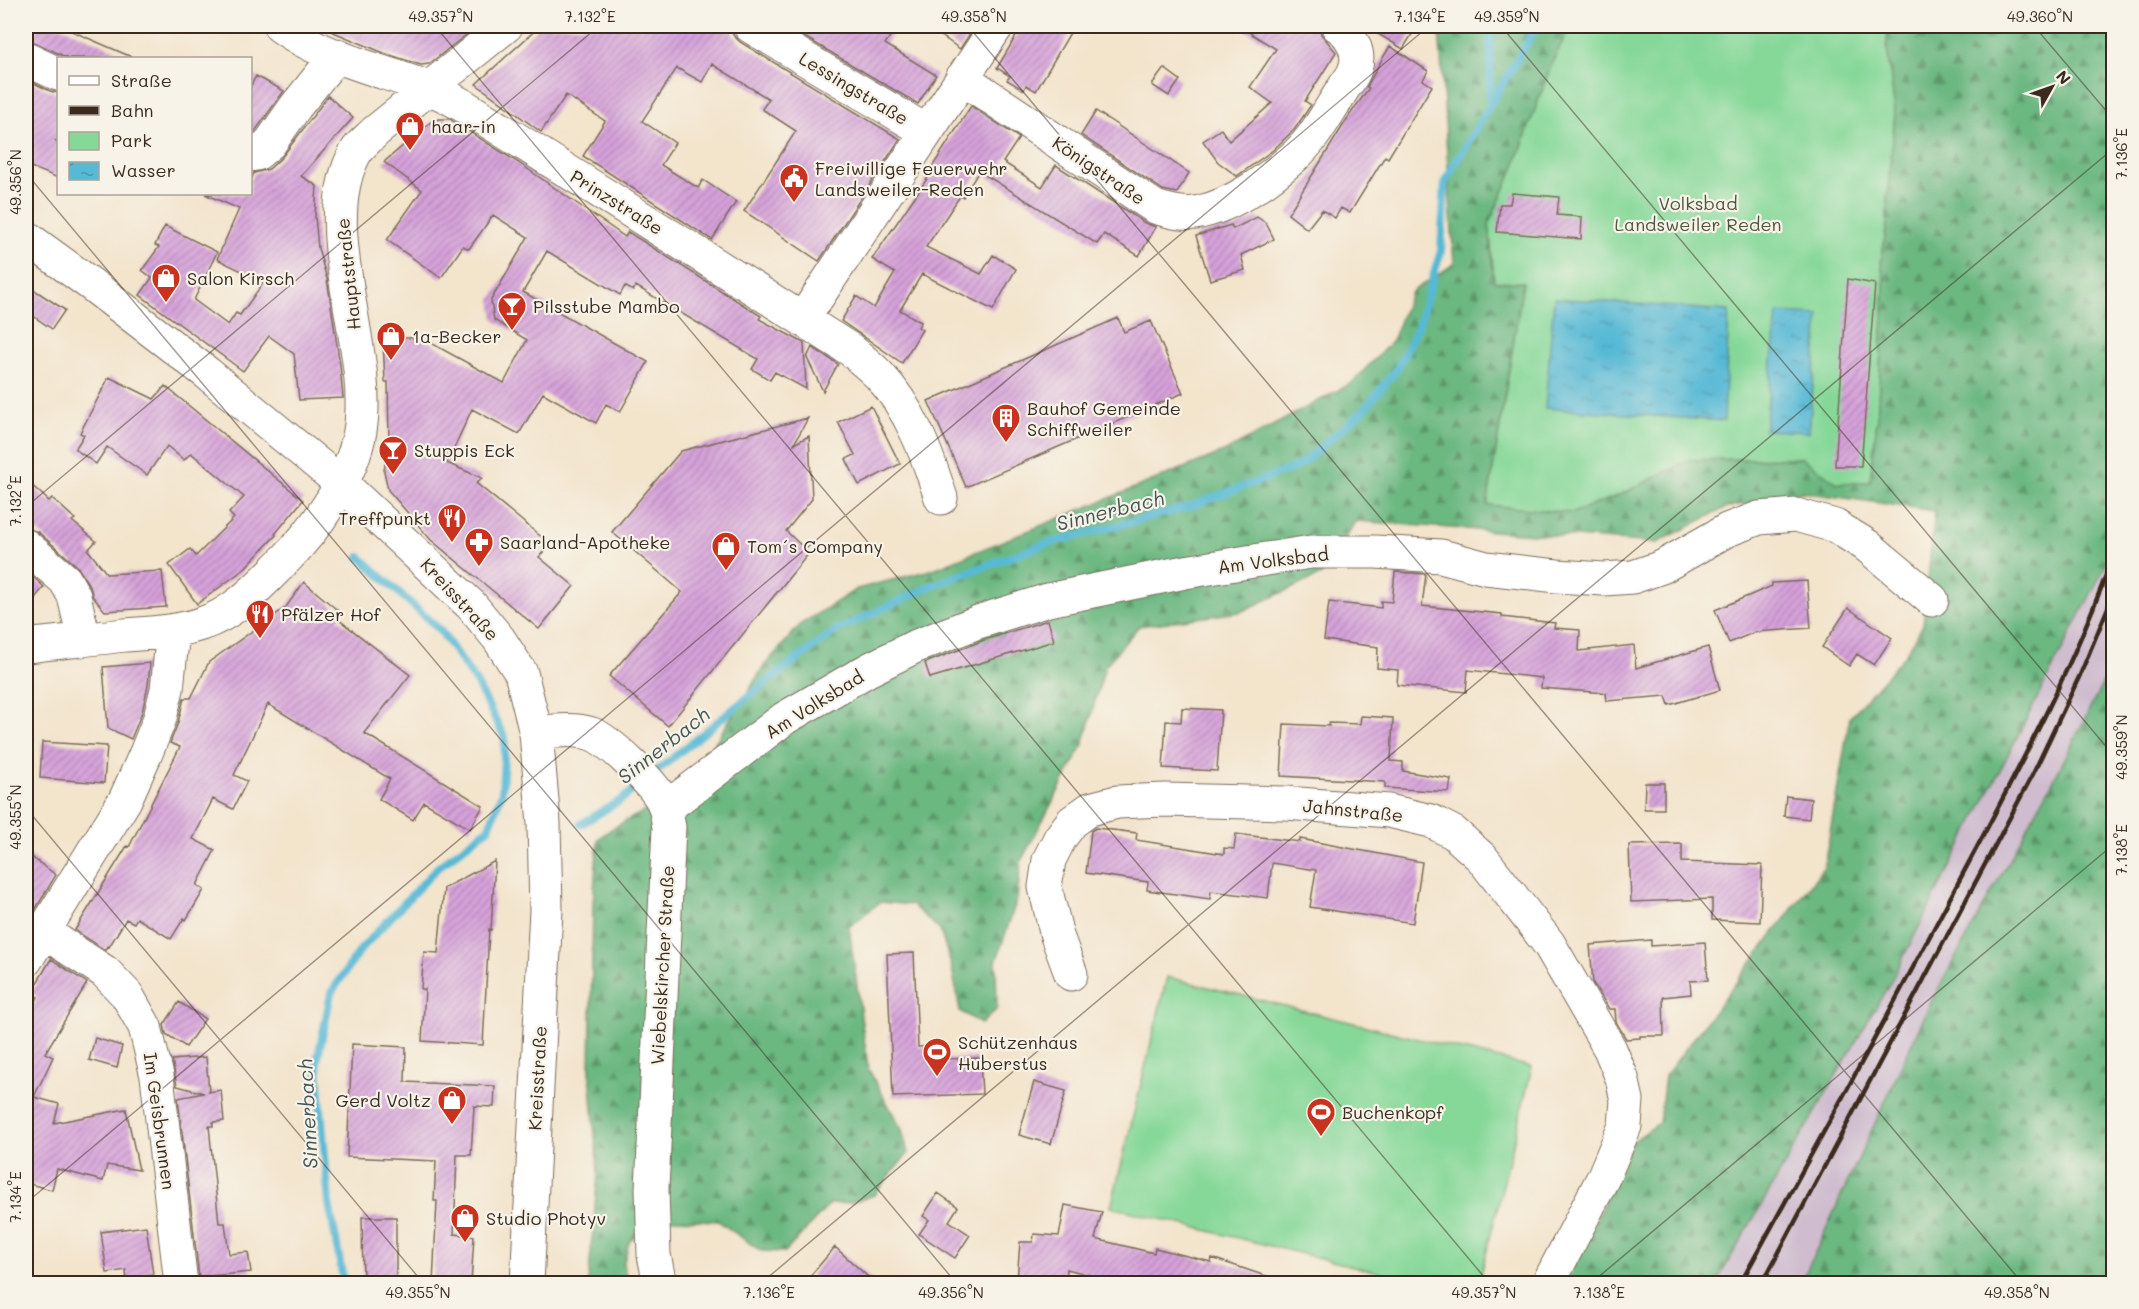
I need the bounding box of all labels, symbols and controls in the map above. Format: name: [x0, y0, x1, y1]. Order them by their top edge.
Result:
text: 49.357°N: [409, 6, 473, 26]
text: 7.132°E: [564, 6, 616, 26]
text: 49.358°N: [941, 6, 1007, 26]
text: 7.134°E: [1394, 6, 1446, 26]
text: 49.359°N: [1474, 6, 1540, 26]
text: 49.360°N: [2007, 6, 2073, 26]
street label: Lessingstraße: [795, 46, 913, 130]
legend: [57, 57, 252, 195]
north arrow: [2022, 57, 2082, 117]
text: N: [2052, 66, 2076, 88]
text: Straße: [111, 68, 172, 92]
text: Bahn: [111, 98, 154, 122]
shop icon: haar-in: [394, 110, 426, 152]
place label: haar-in: [431, 114, 496, 138]
text: Park: [111, 128, 152, 152]
text: 7.136°E: [2111, 128, 2131, 180]
street label: Königstraße: [1048, 130, 1150, 210]
text: 49.356°N: [5, 149, 25, 215]
place label: Freiwillige Feuerwehr Landsweiler-Reden: [815, 156, 1008, 201]
text: Wasser: [111, 158, 176, 182]
public building icon: Freiwillige Feuerwehr Landsweiler-Reden: [778, 162, 810, 204]
street label: Prinzstraße: [566, 164, 668, 240]
park label: Volksbad Landsweiler Reden: [1614, 191, 1782, 236]
street label: Hauptstraße: [330, 217, 366, 331]
shop icon: Salon Kirsch: [150, 262, 182, 304]
place label: Salon Kirsch: [187, 266, 294, 290]
bar icon: Pilsstube Mambo: [496, 290, 528, 332]
place label: Pilsstube Mambo: [533, 294, 680, 318]
shop icon: 1a-Becker: [375, 320, 407, 362]
place label: 1a-Becker: [412, 324, 502, 348]
place label: Bauhof Gemeinde Schiffweiler: [1027, 396, 1181, 441]
building icon: Bauhof Gemeinde Schiffweiler: [990, 402, 1022, 444]
bar icon: Stuppis Eck: [377, 434, 409, 476]
place label: Stuppis Eck: [414, 438, 515, 462]
text: 7.132°E: [5, 475, 25, 527]
water label: Sinnerbach: [1053, 484, 1167, 536]
restaurant icon: Treffpunkt: [436, 502, 468, 544]
place label: Treffpunkt: [338, 506, 431, 530]
pharmacy icon: Saarland-Apotheke: [463, 526, 495, 568]
place label: Saarland-Apotheke: [500, 530, 670, 554]
shop icon: Tom´s Company: [710, 530, 742, 572]
place label: Tom´s Company: [747, 534, 883, 558]
street label: Am Volksbad: [1216, 541, 1330, 579]
street label: Kreisstraße: [415, 552, 505, 646]
restaurant icon: Pfälzer Hof: [244, 598, 276, 640]
place label: Pfälzer Hof: [281, 602, 381, 626]
street label: Am Volksbad: [760, 664, 868, 744]
water label: Sinnerbach: [612, 701, 714, 789]
text: 49.359°N: [2111, 714, 2131, 780]
text: 49.355°N: [5, 784, 25, 850]
street label: Jahnstraße: [1302, 793, 1404, 827]
text: 7.138°E: [2111, 824, 2131, 876]
street label: Wiebelskircher Straße: [645, 865, 679, 1065]
street label: Kreisstraße: [522, 1025, 552, 1131]
place label: Schützenhaus Huberstus: [958, 1030, 1078, 1075]
sports icon: Schützenhaus Huberstus: [921, 1036, 953, 1078]
street label: Im Geisbrunnen: [139, 1051, 181, 1191]
water label: Sinnerbach: [291, 1058, 323, 1170]
shop icon: Gerd Voltz: [436, 1084, 468, 1126]
place label: Gerd Voltz: [336, 1088, 431, 1112]
sports icon: Buchenkopf: [1305, 1096, 1337, 1138]
place label: Buchenkopf: [1342, 1100, 1444, 1124]
text: 7.134°E: [5, 1171, 25, 1223]
shop icon: Studio Photyv: [449, 1202, 481, 1244]
place label: Studio Photyv: [486, 1206, 606, 1230]
text: 49.355°N: [385, 1282, 451, 1302]
text: 7.136°E: [743, 1282, 795, 1302]
text: 49.356°N: [918, 1282, 984, 1302]
text: 49.357°N: [1452, 1282, 1516, 1302]
text: 7.138°E: [1573, 1282, 1625, 1302]
text: 49.358°N: [1984, 1282, 2050, 1302]

